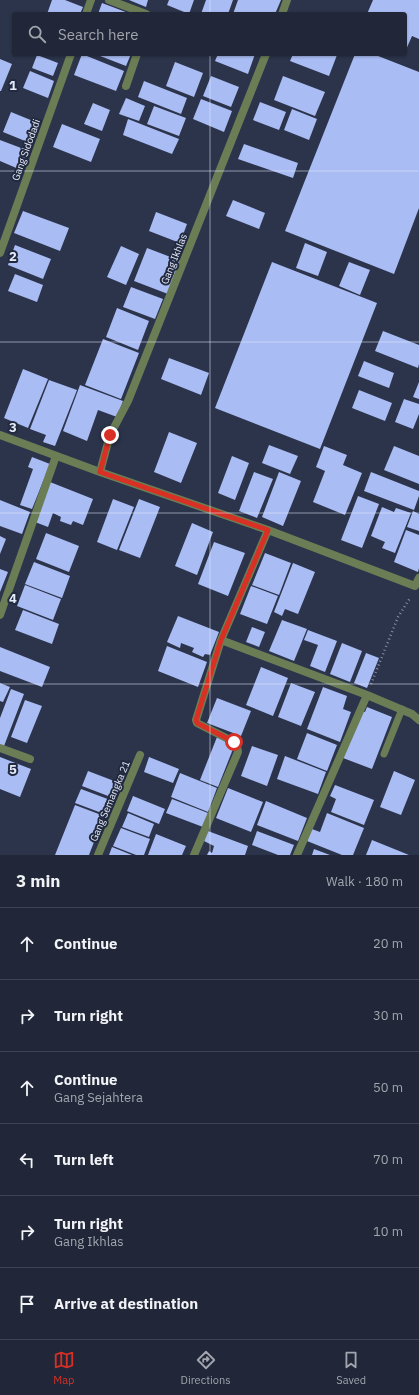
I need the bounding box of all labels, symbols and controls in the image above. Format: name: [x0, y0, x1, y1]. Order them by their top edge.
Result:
search box: [12, 12, 407, 56]
icon: search: [26, 23, 48, 45]
text: Search here: [58, 25, 138, 44]
text: 1: [9, 77, 17, 94]
street label: Gang Sidodadi: [9, 117, 43, 183]
street label: Gang Ikhlas: [158, 232, 190, 286]
text: 2: [9, 248, 17, 265]
text: 3: [9, 419, 17, 436]
route end: [101, 426, 119, 444]
text: 4: [9, 590, 17, 607]
route start: [225, 733, 243, 751]
street label: Gang Semangka 21: [87, 758, 133, 844]
text: 5: [9, 761, 17, 778]
text: 3 min: [16, 870, 60, 892]
text: Walk · 180 m: [326, 873, 403, 890]
icon: ahead: [16, 933, 38, 955]
text: Continue: [54, 934, 118, 953]
text: 20 m: [373, 935, 403, 952]
icon: right: [16, 1005, 38, 1027]
text: Turn right: [54, 1006, 123, 1025]
text: 30 m: [373, 1007, 403, 1024]
text: Continue: [54, 1070, 118, 1089]
icon: ahead: [16, 1077, 38, 1099]
text: 50 m: [373, 1079, 403, 1096]
text: Gang Sejahtera: [54, 1089, 143, 1106]
icon: left: [16, 1149, 38, 1171]
text: Turn left: [54, 1150, 114, 1169]
text: 70 m: [373, 1151, 403, 1168]
text: Turn right: [54, 1214, 123, 1233]
icon: right: [16, 1221, 38, 1243]
text: 10 m: [373, 1223, 403, 1240]
text: Gang Ikhlas: [54, 1233, 124, 1250]
icon: arrive: [16, 1293, 38, 1315]
text: Arrive at destination: [54, 1294, 198, 1313]
tab: Map: [53, 1349, 75, 1387]
tab: Directions: [181, 1349, 231, 1387]
tab: Saved: [336, 1349, 366, 1387]

